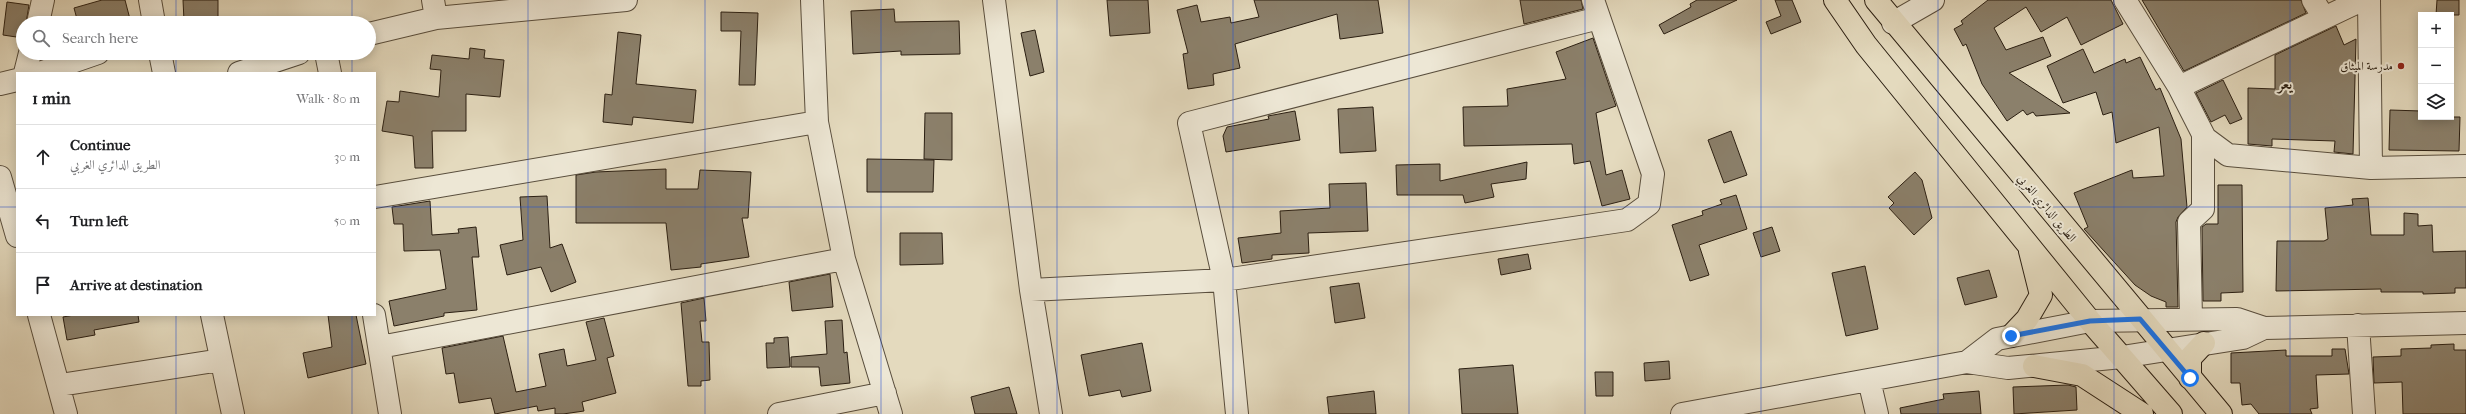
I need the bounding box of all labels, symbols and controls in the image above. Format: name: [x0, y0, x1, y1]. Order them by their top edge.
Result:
map controls: [2418, 12, 2454, 120]
button: +: [2418, 12, 2454, 48]
search box: [16, 16, 376, 60]
icon: search: [30, 27, 52, 49]
text: Search here: [62, 29, 138, 47]
button: −: [2418, 48, 2454, 84]
place label: مدرسة الميثاق: [2340, 59, 2393, 73]
marker: مدرسة الميثاق: [2396, 61, 2406, 71]
district label: يعر: [2276, 74, 2293, 94]
button: layers: [2418, 84, 2454, 120]
text: 1 min: [32, 88, 71, 108]
text: Walk · 80 m: [296, 91, 360, 106]
text: Continue: [70, 136, 130, 154]
icon: ahead: [32, 146, 54, 168]
text: 30 m: [334, 149, 360, 164]
text: الطريق الدائري الغربي: [70, 157, 161, 172]
street label: الطريق الدائري الغربي: [2012, 171, 2079, 247]
icon: left: [32, 210, 54, 232]
text: Turn left: [70, 212, 128, 230]
text: 50 m: [334, 213, 360, 228]
icon: arrive: [32, 274, 54, 296]
text: Arrive at destination: [70, 276, 202, 294]
route end: [2002, 327, 2020, 345]
route start: [2181, 369, 2199, 387]

